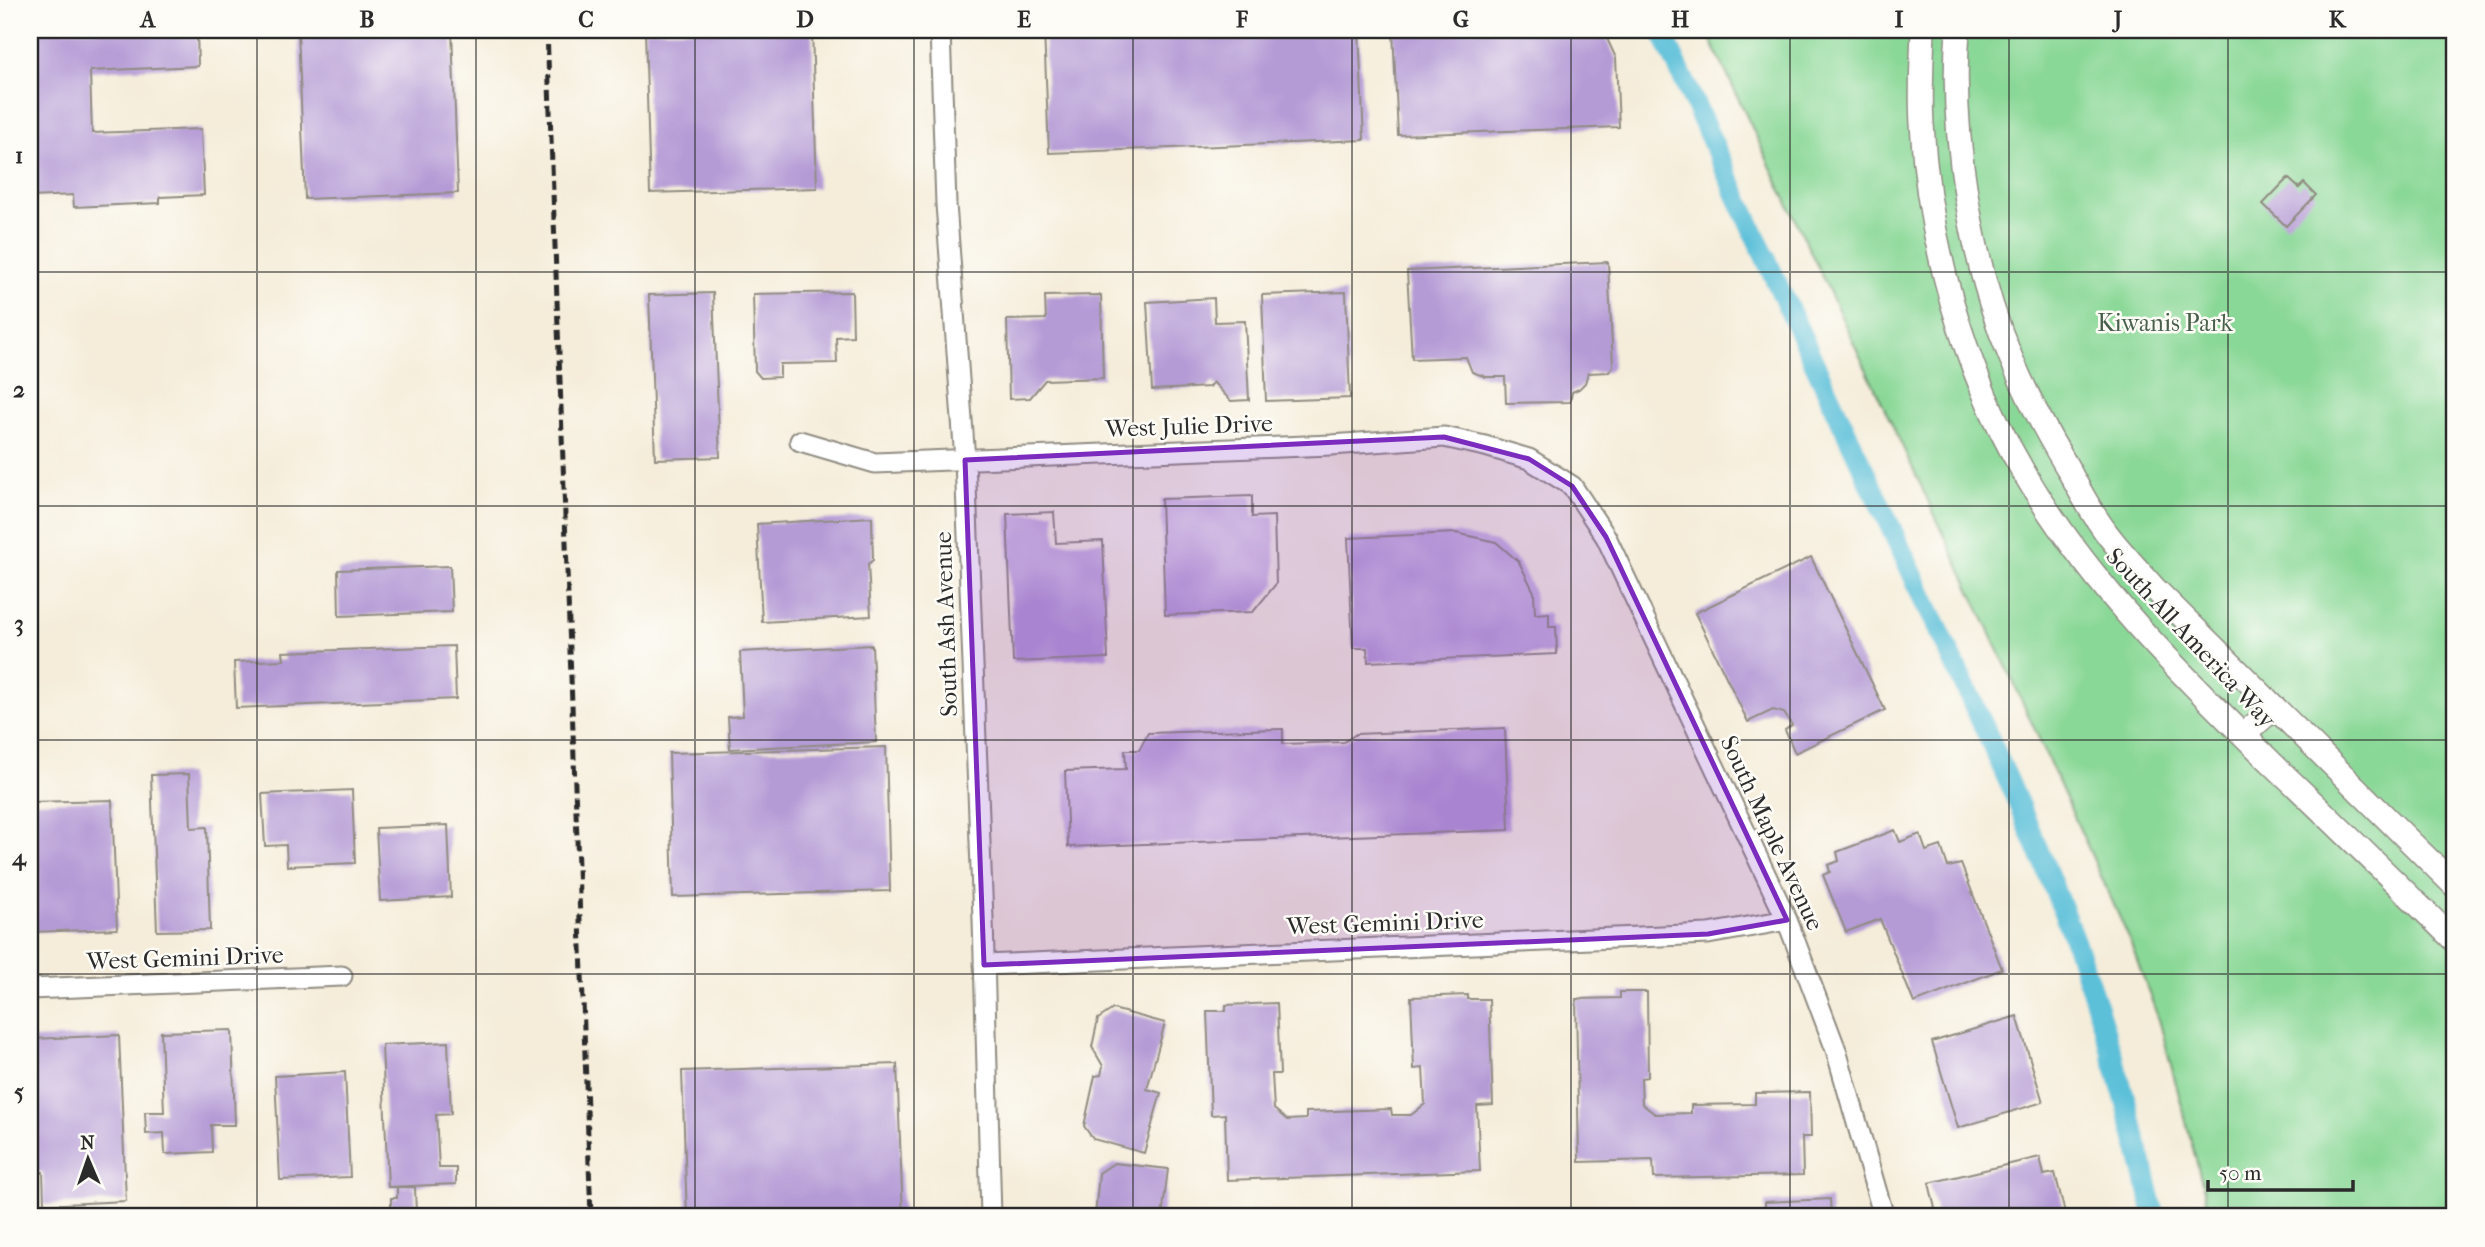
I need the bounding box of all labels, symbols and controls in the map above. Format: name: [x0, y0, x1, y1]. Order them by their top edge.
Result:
text: A: [139, 6, 157, 33]
text: B: [360, 6, 375, 33]
text: C: [578, 6, 594, 33]
text: D: [796, 6, 814, 33]
text: E: [1017, 6, 1031, 33]
text: F: [1235, 6, 1249, 33]
text: G: [1453, 6, 1469, 33]
text: H: [1671, 6, 1689, 33]
text: I: [1895, 6, 1904, 33]
text: J: [2112, 6, 2123, 33]
text: K: [2329, 6, 2348, 33]
text: 1: [15, 142, 23, 169]
park label: Kiwanis Park: [2097, 309, 2233, 337]
text: 2: [13, 376, 25, 403]
street label: West Julie Drive: [1104, 409, 1273, 443]
street label: South Ash Avenue: [929, 531, 963, 717]
street label: South All America Way: [2100, 542, 2282, 735]
text: 3: [14, 610, 24, 637]
street label: South Maple Avenue: [1715, 731, 1829, 935]
text: 4: [11, 844, 27, 871]
street label: West Gemini Drive: [1285, 906, 1484, 940]
street label: West Gemini Drive: [85, 941, 284, 975]
text: 5: [14, 1078, 24, 1105]
north arrow: [52, 1124, 122, 1194]
text: N: [80, 1132, 96, 1154]
scale bar: [2208, 1149, 2354, 1193]
text: 50 m: [2219, 1161, 2262, 1185]

